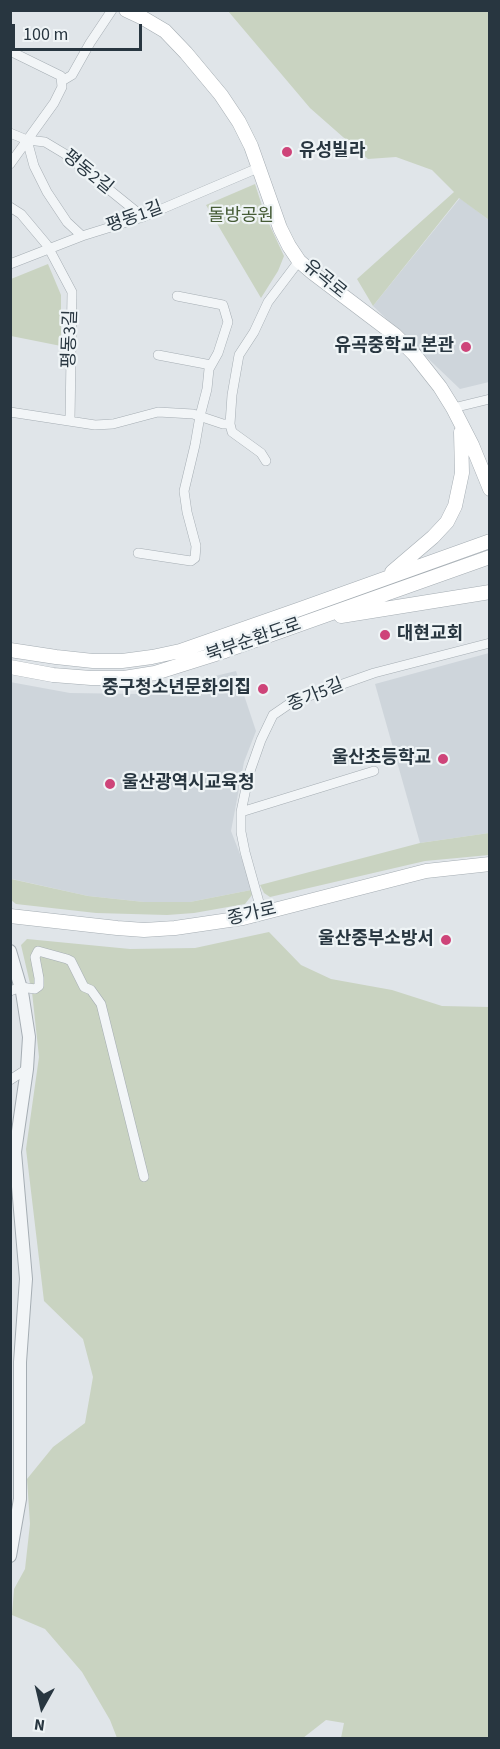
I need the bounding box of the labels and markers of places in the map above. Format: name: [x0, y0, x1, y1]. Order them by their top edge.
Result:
place label: 유성빌라: [299, 141, 365, 163]
marker: 유성빌라: [280, 145, 294, 159]
place label: 유곡중학교 본관: [334, 336, 454, 358]
marker: 유곡중학교 본관: [459, 340, 473, 354]
place label: 대현교회: [397, 624, 463, 646]
marker: 대현교회: [378, 628, 392, 642]
place label: 중구청소년문화의집: [102, 678, 251, 700]
marker: 중구청소년문화의집: [256, 682, 270, 696]
place label: 울산초등학교: [332, 748, 431, 770]
marker: 울산초등학교: [436, 752, 450, 766]
place label: 울산광역시교육청: [122, 773, 254, 795]
marker: 울산광역시교육청: [103, 777, 117, 791]
place label: 울산중부소방서: [318, 929, 434, 951]
marker: 울산중부소방서: [439, 933, 453, 947]

